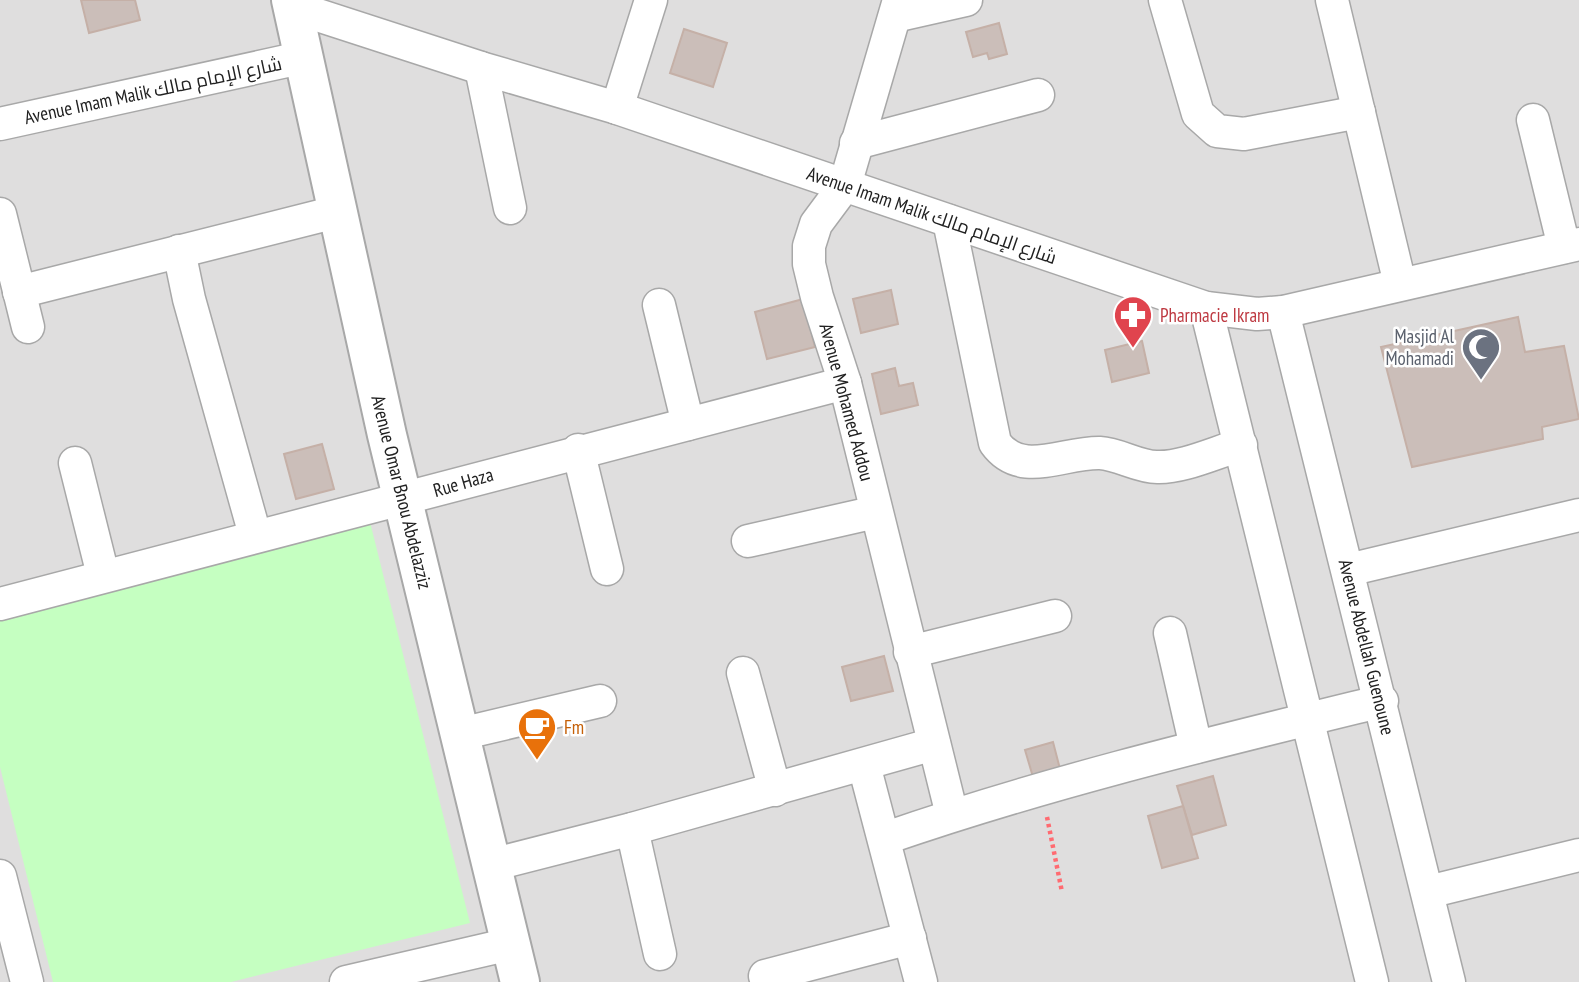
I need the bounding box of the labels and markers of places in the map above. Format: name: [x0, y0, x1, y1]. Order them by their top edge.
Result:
pharmacy icon: Pharmacie Ikram: [1112, 294, 1154, 349]
place label: Pharmacie Ikram: [1160, 303, 1269, 327]
place label: Masjid Al Mohamadi: [1385, 324, 1455, 370]
mosque icon: Masjid Al Mohamadi: [1460, 326, 1502, 381]
cafe icon: Fm: [516, 706, 558, 761]
place label: Fm: [564, 715, 584, 739]

